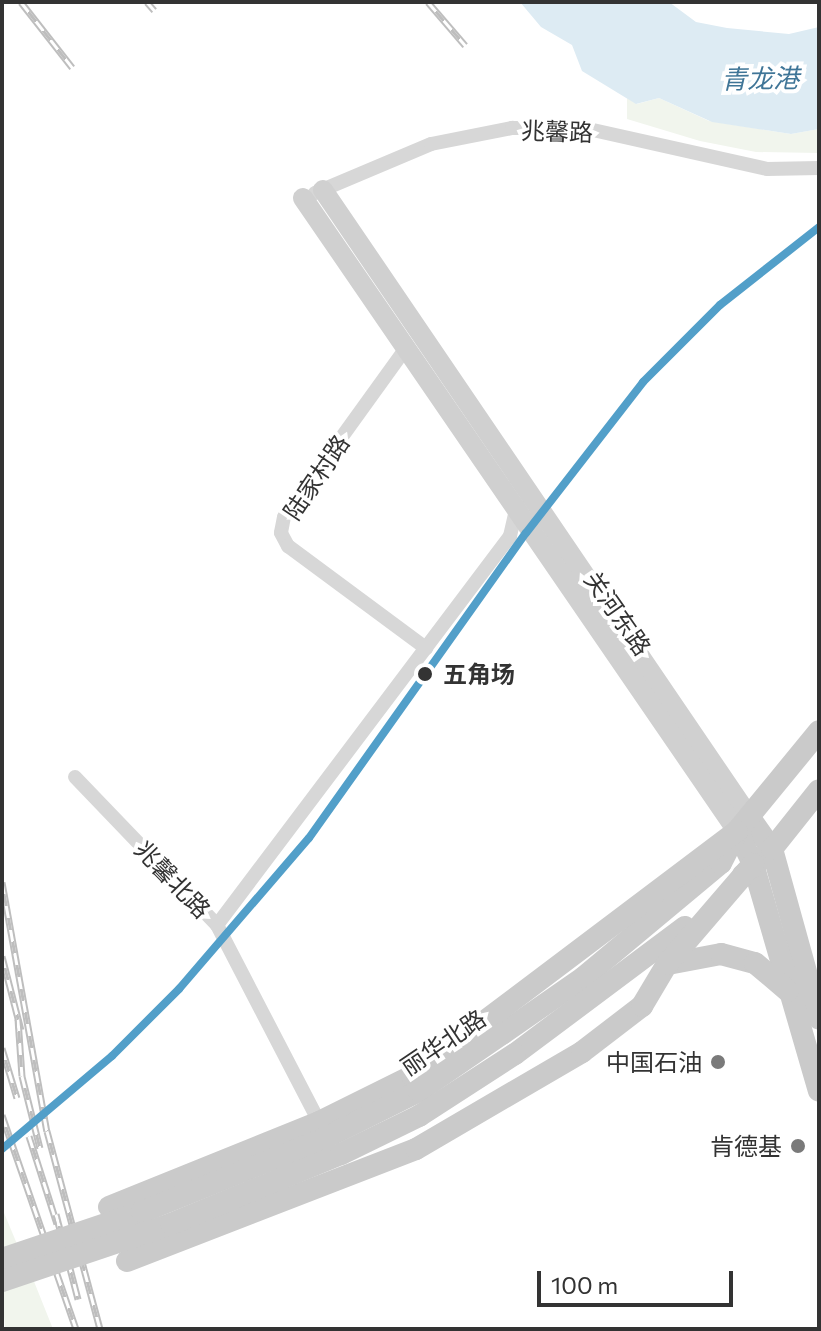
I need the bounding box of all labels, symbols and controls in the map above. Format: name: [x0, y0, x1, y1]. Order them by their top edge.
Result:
water label: 青龙港: [721, 62, 799, 94]
street label: 兆馨路: [521, 115, 593, 147]
street label: 陆家村路: [277, 429, 355, 525]
street label: 关河东路: [579, 565, 657, 661]
place label: 五角场: [443, 660, 515, 688]
marker: 五角场: [414, 663, 436, 685]
street label: 兆馨北路: [129, 834, 217, 924]
street label: 丽华北路: [395, 1003, 491, 1081]
place label: 中国石油: [606, 1048, 702, 1076]
marker: 中国石油: [709, 1053, 727, 1071]
place label: 肯德基: [710, 1132, 782, 1160]
marker: 肯德基: [789, 1137, 807, 1155]
scale bar: [541, 1255, 737, 1305]
text: 100 m: [551, 1270, 618, 1299]

